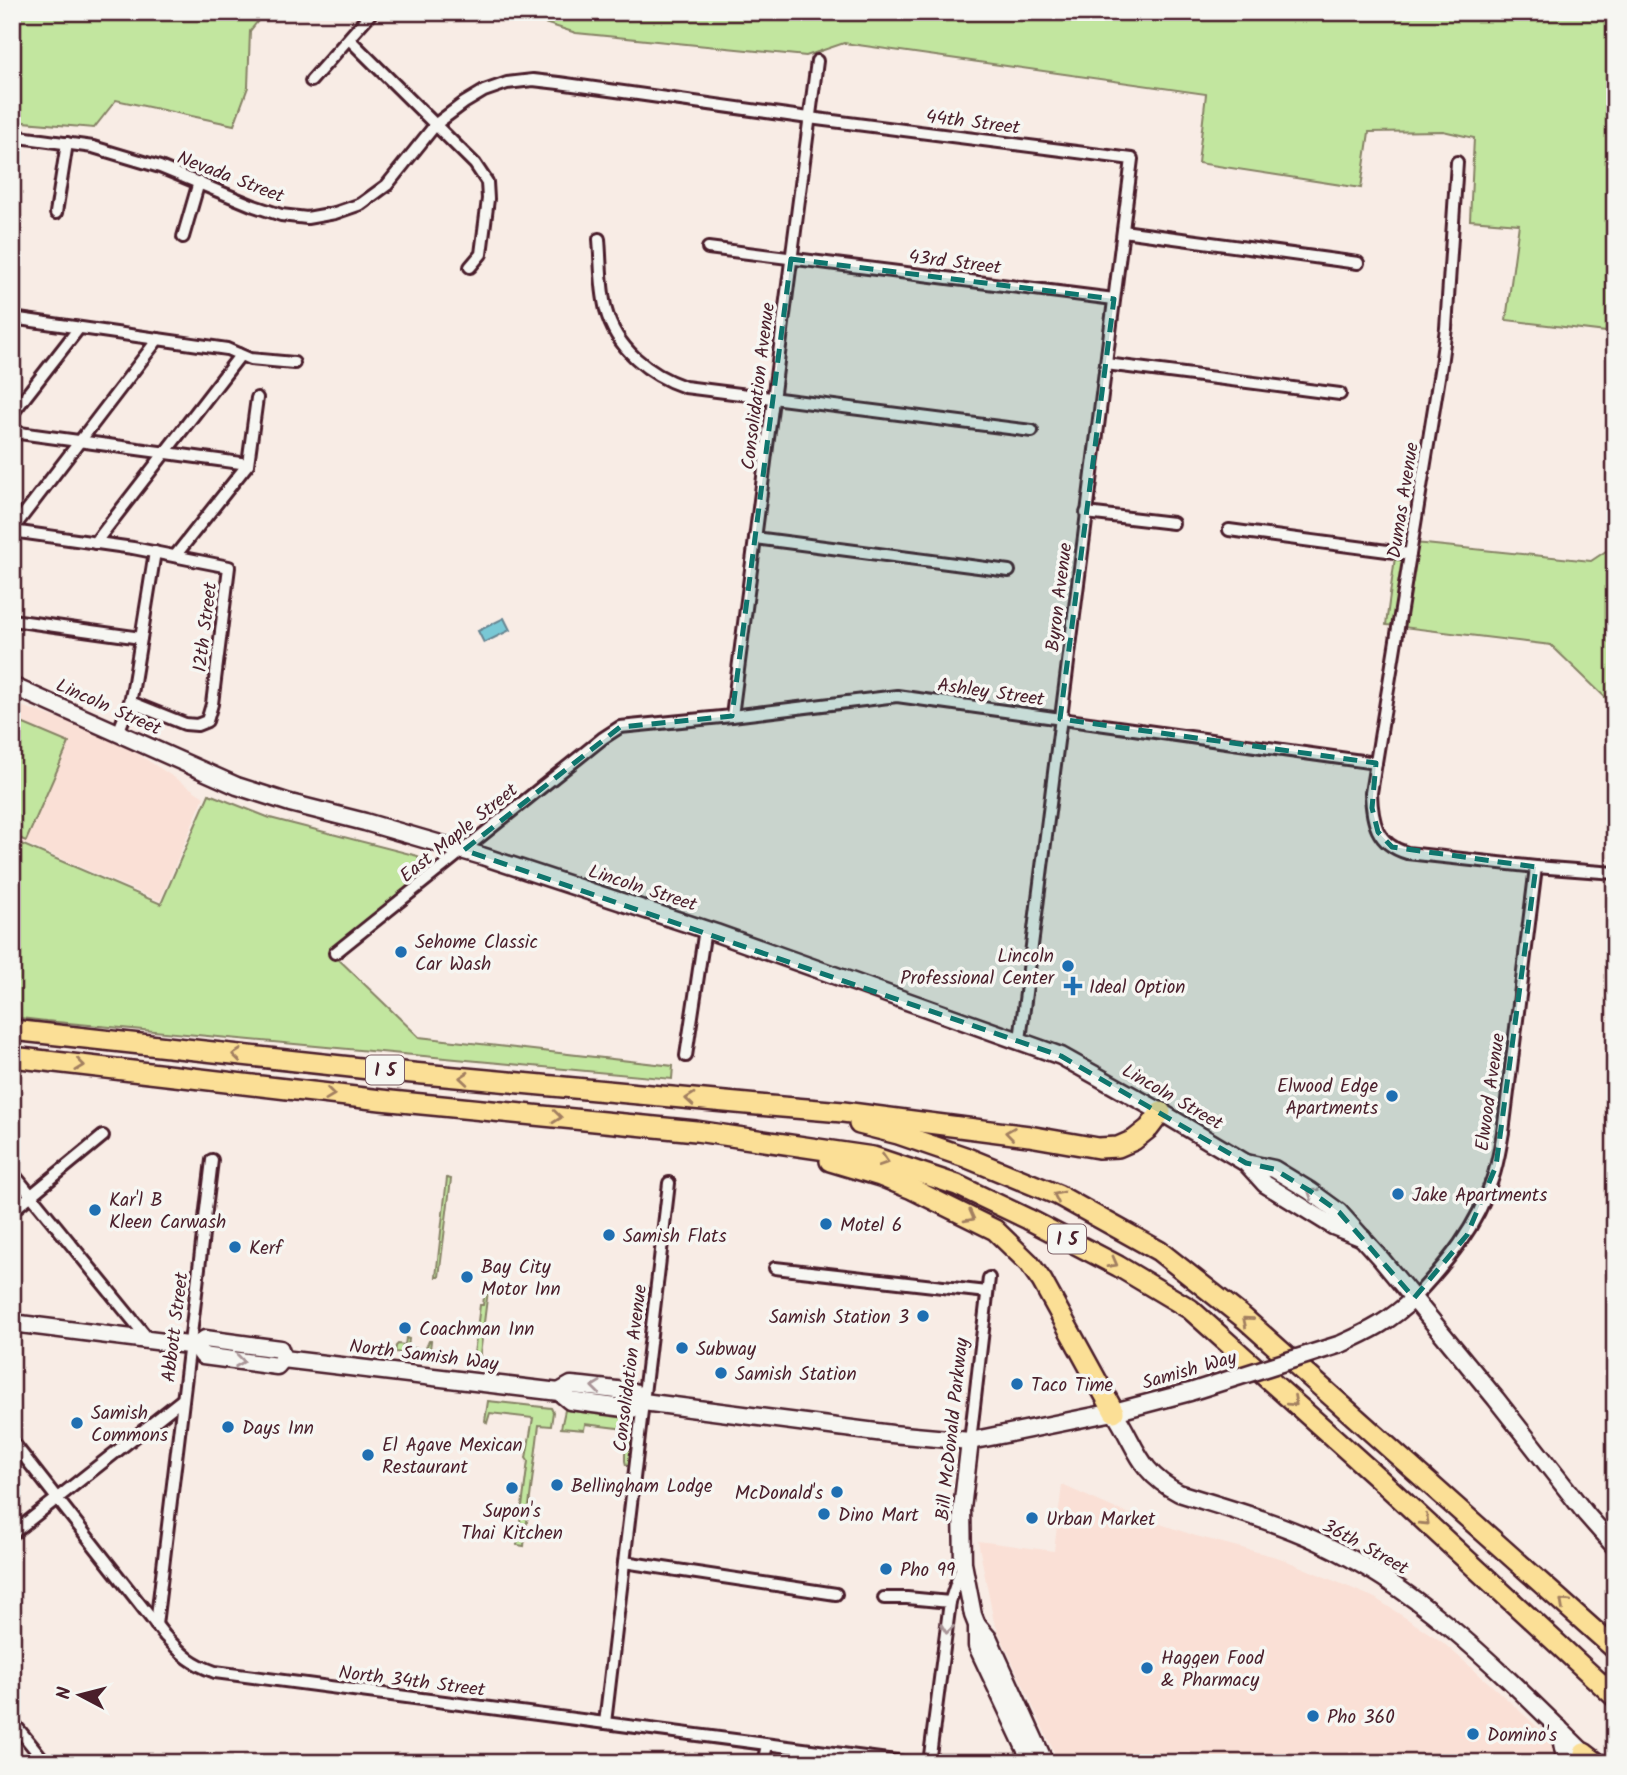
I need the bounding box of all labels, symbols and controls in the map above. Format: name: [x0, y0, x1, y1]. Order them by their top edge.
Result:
street label: 44th Street: [924, 102, 1022, 144]
street label: Nevada Street: [172, 144, 289, 212]
street label: 43rd Street: [907, 242, 1003, 284]
street label: Consolidation Avenue: [734, 300, 784, 472]
street label: Dumas Avenue: [1380, 440, 1428, 560]
street label: Byron Avenue: [1038, 541, 1082, 653]
street label: 12th Street: [186, 580, 226, 674]
street label: Lincoln Street: [51, 671, 166, 745]
street label: Ashley Street: [935, 671, 1047, 715]
street label: East Maple Street: [393, 776, 526, 891]
street label: Lincoln Street: [584, 857, 701, 921]
place label: Sehome Classic Car Wash: [415, 928, 538, 980]
place label: Lincoln Professional Center: [900, 942, 1056, 994]
marker: Sehome Classic Car Wash: [393, 944, 409, 960]
marker: Lincoln Professional Center: [1060, 958, 1076, 974]
place label: Ideal Option: [1089, 973, 1185, 1003]
marker: Ideal Option: [1063, 976, 1083, 996]
street label: Elwood Avenue: [1468, 1031, 1514, 1153]
one-way arrow: [231, 1047, 243, 1062]
road number: I 5: [366, 1056, 404, 1084]
one-way arrow: [74, 1057, 86, 1072]
street label: Lincoln Street: [1116, 1057, 1229, 1139]
one-way arrow: [458, 1071, 469, 1086]
place label: Elwood Edge Apartments: [1277, 1072, 1378, 1124]
one-way arrow: [324, 1087, 336, 1102]
marker: Elwood Edge Apartments: [1384, 1088, 1400, 1104]
one-way arrow: [684, 1092, 695, 1107]
one-way arrow: [551, 1109, 562, 1124]
one-way arrow: [1004, 1126, 1016, 1141]
one-way arrow: [877, 1153, 889, 1167]
place label: Jake Apartments: [1412, 1181, 1547, 1211]
place label: Kar'l B Kleen Carwash: [109, 1186, 226, 1238]
marker: Jake Apartments: [1390, 1186, 1406, 1202]
one-way arrow: [1307, 1189, 1320, 1201]
one-way arrow: [1053, 1190, 1065, 1204]
marker: Kar'l B Kleen Carwash: [87, 1202, 103, 1218]
one-way arrow: [963, 1208, 975, 1222]
place label: Motel 6: [840, 1211, 902, 1241]
marker: Motel 6: [818, 1216, 834, 1232]
place label: Samish Flats: [623, 1222, 727, 1252]
road number: I 5: [1048, 1224, 1086, 1254]
marker: Samish Flats: [601, 1227, 617, 1243]
place label: Kerf: [249, 1234, 284, 1264]
marker: Kerf: [227, 1239, 243, 1255]
place label: Bay City Motor Inn: [481, 1253, 561, 1305]
one-way arrow: [1106, 1255, 1119, 1269]
marker: Bay City Motor Inn: [459, 1269, 475, 1285]
street label: Abbott Street: [154, 1270, 198, 1384]
street label: Consolidation Avenue: [606, 1282, 656, 1454]
place label: Samish Station 3: [769, 1303, 909, 1333]
marker: Samish Station 3: [915, 1308, 931, 1324]
place label: Coachman Inn: [419, 1315, 534, 1345]
one-way arrow: [1242, 1317, 1255, 1329]
marker: Coachman Inn: [397, 1320, 413, 1336]
street label: North Samish Way: [347, 1332, 501, 1380]
place label: Subway: [696, 1335, 757, 1365]
street label: Bill McDonald Parkway: [928, 1335, 978, 1522]
marker: Subway: [674, 1340, 690, 1356]
street label: Samish Way: [1139, 1343, 1241, 1399]
one-way arrow: [234, 1353, 246, 1368]
place label: Samish Station: [735, 1360, 857, 1390]
marker: Samish Station: [713, 1365, 729, 1381]
place label: Taco Time: [1031, 1371, 1114, 1401]
marker: Taco Time: [1009, 1376, 1025, 1392]
one-way arrow: [590, 1380, 602, 1395]
one-way arrow: [1285, 1393, 1298, 1406]
place label: Samish Commons: [91, 1399, 168, 1451]
place label: Days Inn: [242, 1414, 314, 1444]
marker: Samish Commons: [69, 1415, 85, 1431]
marker: Days Inn: [220, 1419, 236, 1435]
place label: El Agave Mexican Restaurant: [382, 1431, 523, 1483]
marker: El Agave Mexican Restaurant: [360, 1447, 376, 1463]
place label: Bellingham Lodge: [571, 1472, 713, 1502]
marker: Bellingham Lodge: [549, 1477, 565, 1493]
place label: McDonald's: [735, 1479, 823, 1509]
marker: Supon's Thai Kitchen: [504, 1480, 520, 1496]
marker: McDonald's: [829, 1484, 845, 1500]
place label: Supon's Thai Kitchen: [461, 1497, 563, 1549]
place label: Dino Mart: [838, 1501, 919, 1531]
place label: Urban Market: [1046, 1505, 1156, 1535]
marker: Dino Mart: [816, 1506, 832, 1522]
marker: Urban Market: [1024, 1510, 1040, 1526]
street label: 36th Street: [1316, 1512, 1414, 1584]
one-way arrow: [1417, 1513, 1430, 1526]
place label: Pho 99: [900, 1556, 955, 1586]
marker: Pho 99: [878, 1561, 894, 1577]
one-way arrow: [1559, 1599, 1572, 1611]
one-way arrow: [939, 1624, 954, 1635]
place label: Haggen Food & Pharmacy: [1161, 1644, 1264, 1696]
street label: North 34th Street: [337, 1658, 487, 1706]
north arrow: [46, 1660, 116, 1730]
marker: Haggen Food & Pharmacy: [1139, 1660, 1155, 1676]
text: N: [49, 1685, 81, 1701]
place label: Pho 360: [1327, 1703, 1395, 1733]
marker: Pho 360: [1305, 1708, 1321, 1724]
place label: Domino's: [1487, 1721, 1557, 1751]
marker: Domino's: [1465, 1726, 1481, 1742]

